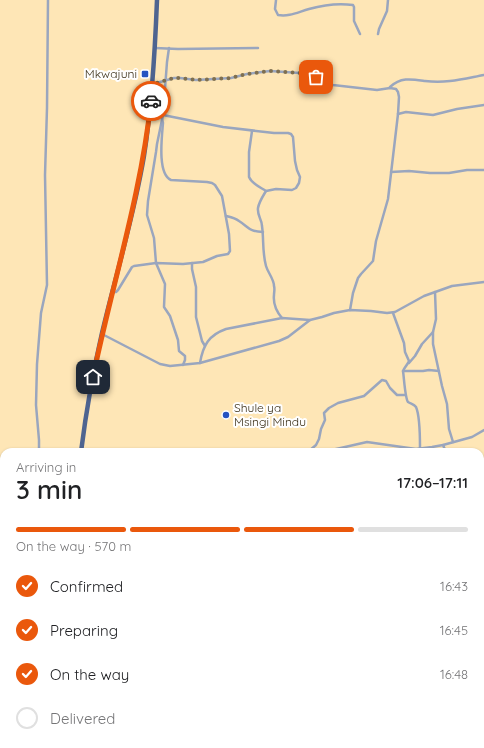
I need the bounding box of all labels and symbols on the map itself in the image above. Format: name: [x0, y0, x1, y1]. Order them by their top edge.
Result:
pin: [299, 60, 333, 94]
place label: Mkwajuni: [85, 66, 137, 81]
marker: Mkwajuni: [140, 69, 150, 79]
courier: [131, 81, 171, 121]
pin: [76, 360, 110, 394]
place label: Shule ya Msingi Mindu: [234, 400, 306, 429]
marker: Shule ya Msingi Mindu: [221, 410, 231, 420]

